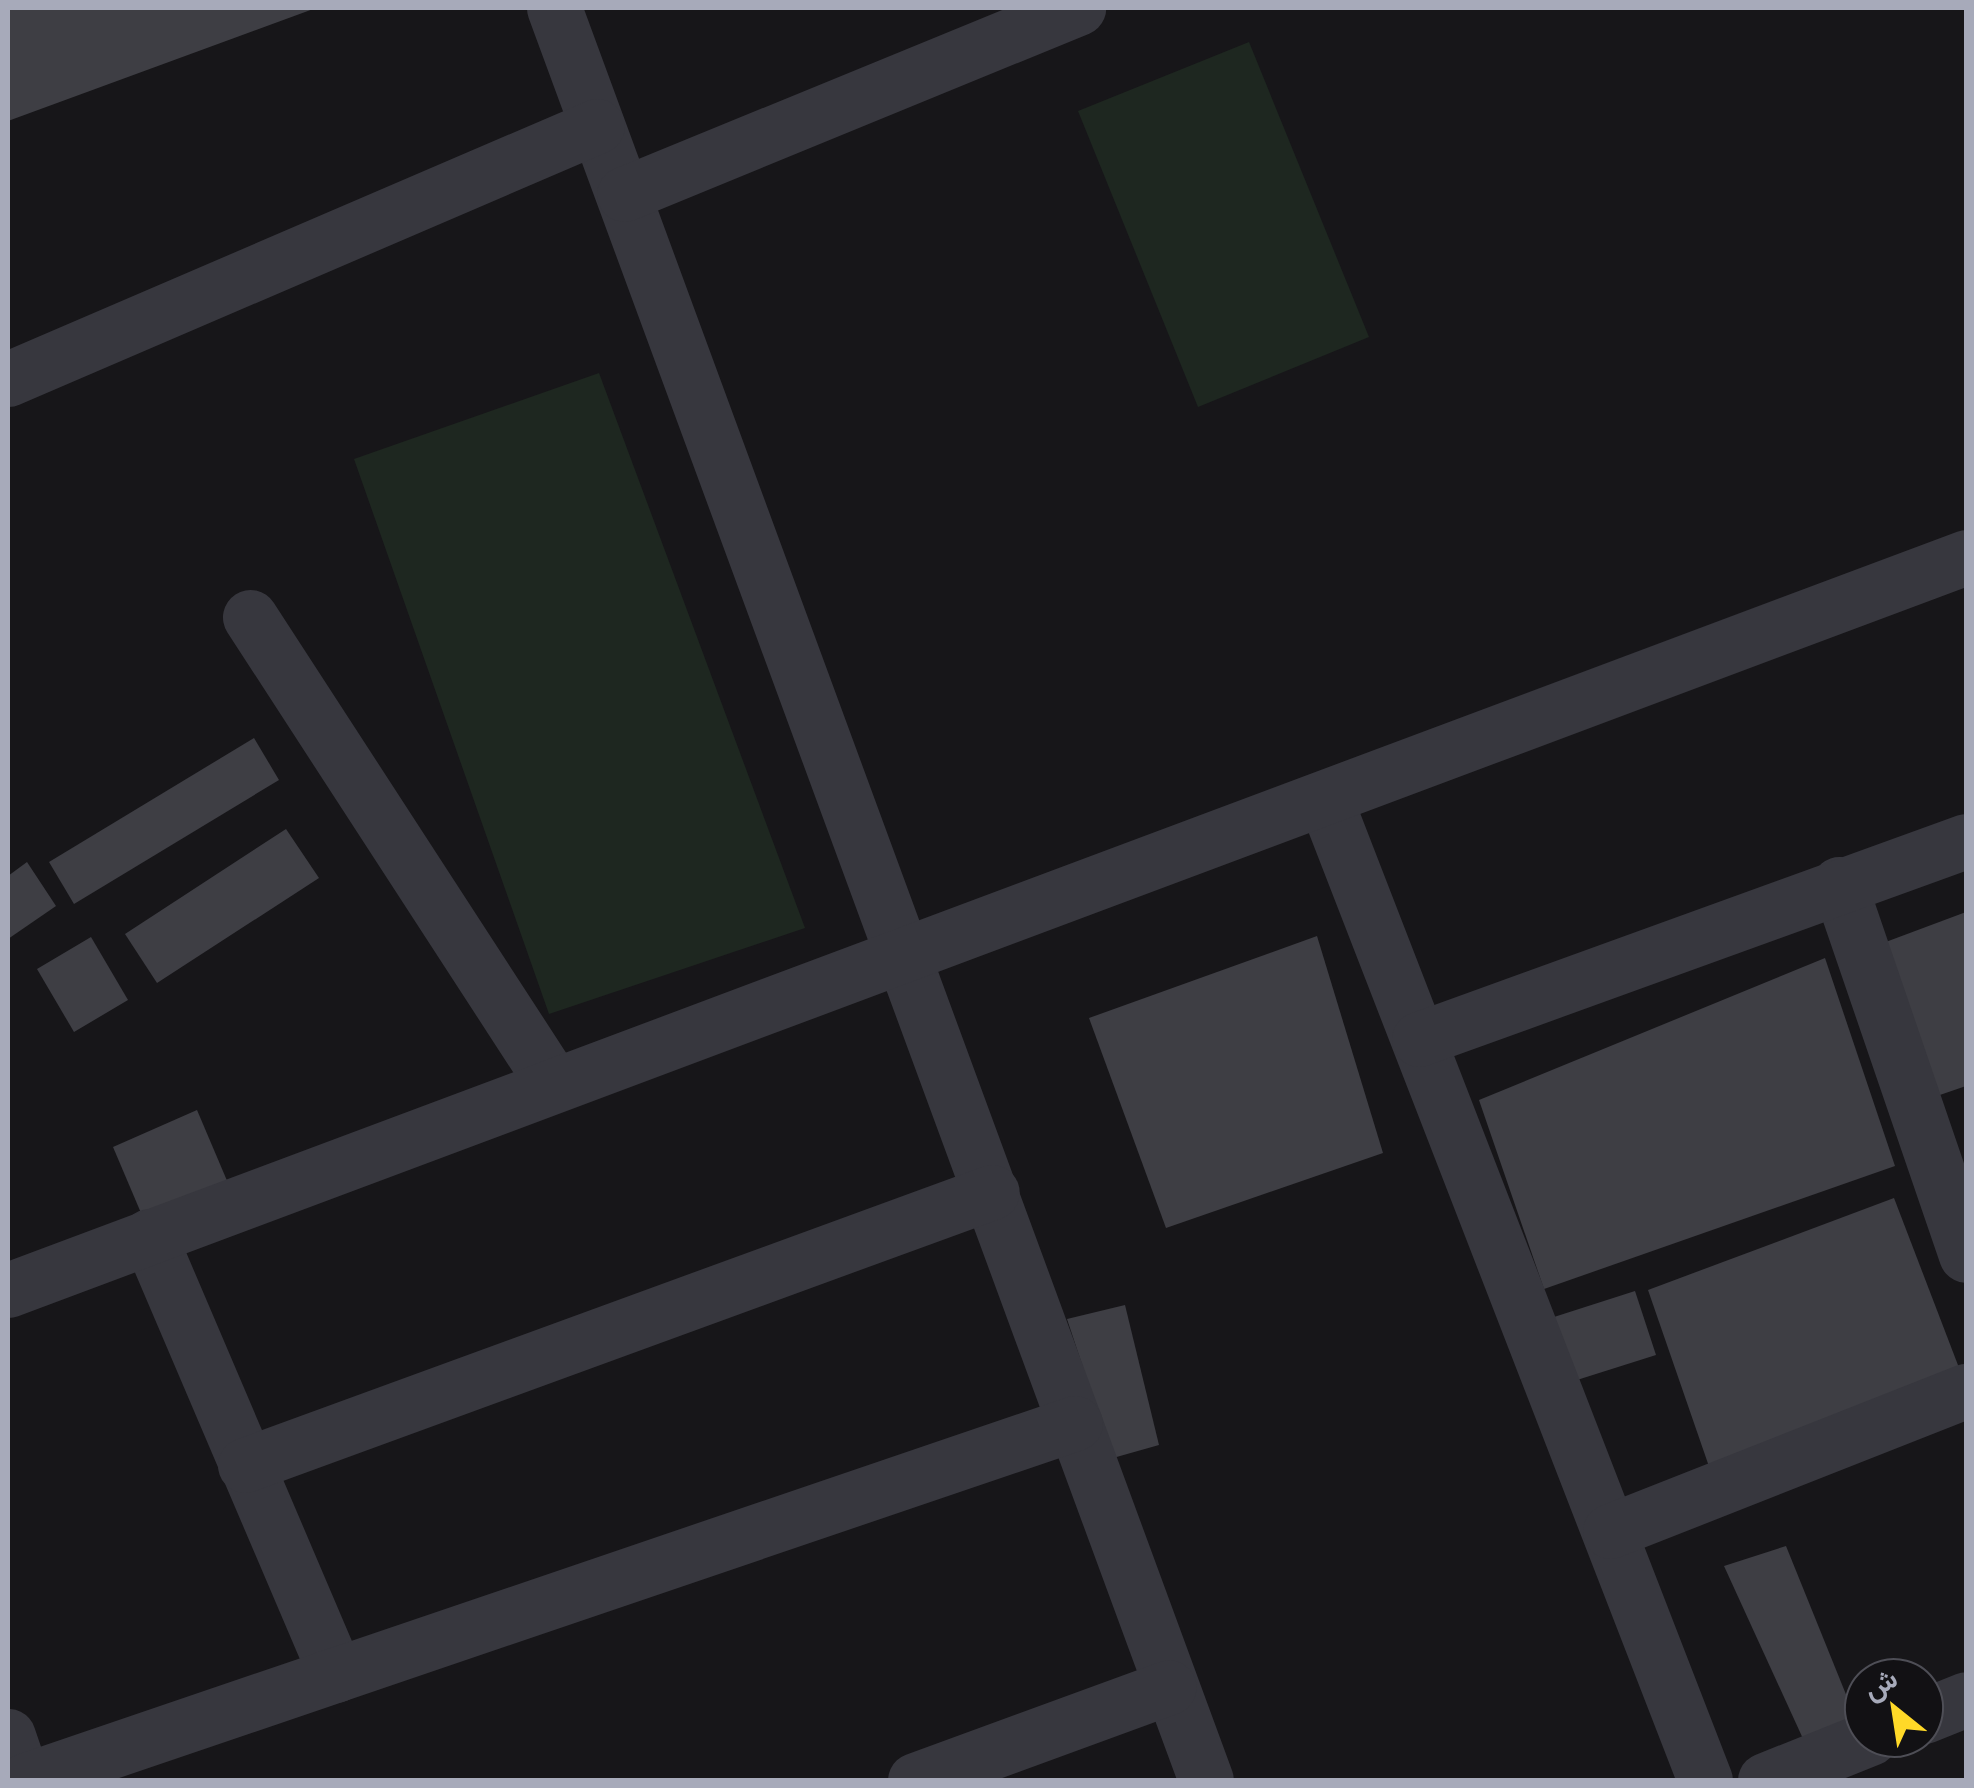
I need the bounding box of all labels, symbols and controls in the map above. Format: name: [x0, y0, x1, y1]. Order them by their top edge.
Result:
north arrow: [1844, 1658, 1944, 1758]
text: ش: [1856, 1660, 1904, 1708]

